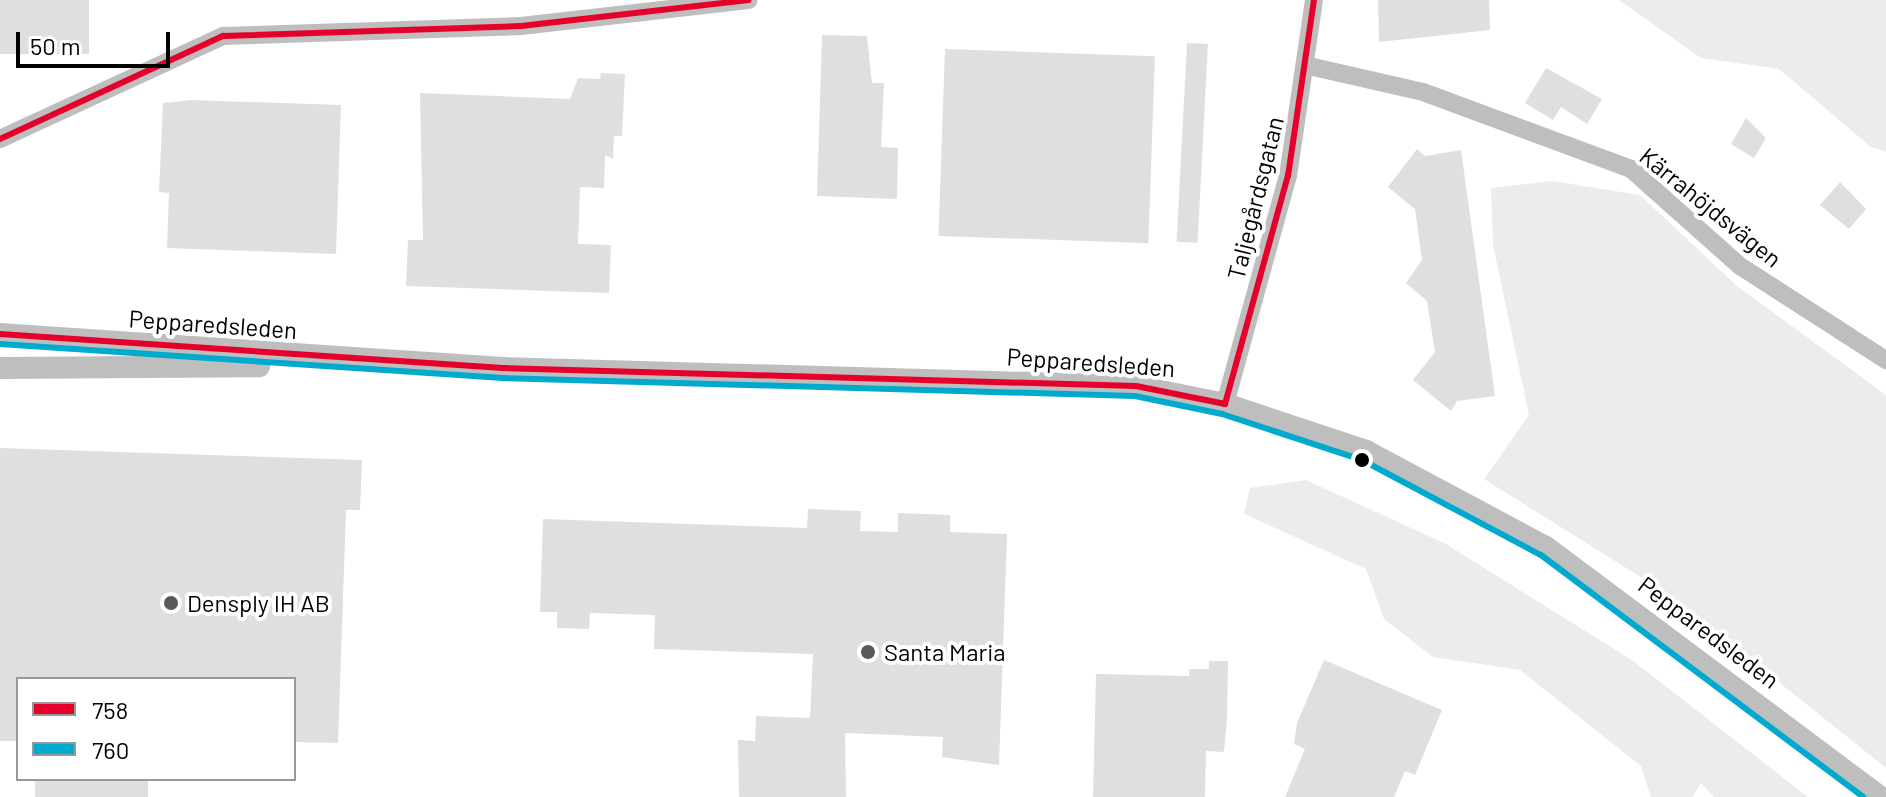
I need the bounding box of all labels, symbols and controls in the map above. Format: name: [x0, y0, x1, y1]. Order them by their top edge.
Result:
scale bar: [20, 16, 174, 66]
text: 50 m: [30, 31, 81, 60]
street label: Taljegårdsgatan: [1221, 113, 1289, 283]
street label: Kärrahöjdsvägen: [1634, 141, 1788, 273]
street label: Pepparedsleden: [128, 304, 298, 344]
street label: Pepparedsleden: [1006, 342, 1176, 382]
unlabelled marker: [1354, 452, 1370, 468]
street label: Pepparedsleden: [1633, 570, 1785, 694]
place label: Densply IH AB: [187, 589, 330, 617]
marker: Densply IH AB: [162, 594, 180, 612]
place label: Santa Maria: [884, 638, 1006, 666]
marker: Santa Maria: [859, 643, 877, 661]
legend: [16, 677, 296, 781]
text: 758: [92, 695, 128, 724]
text: 760: [92, 735, 129, 764]

